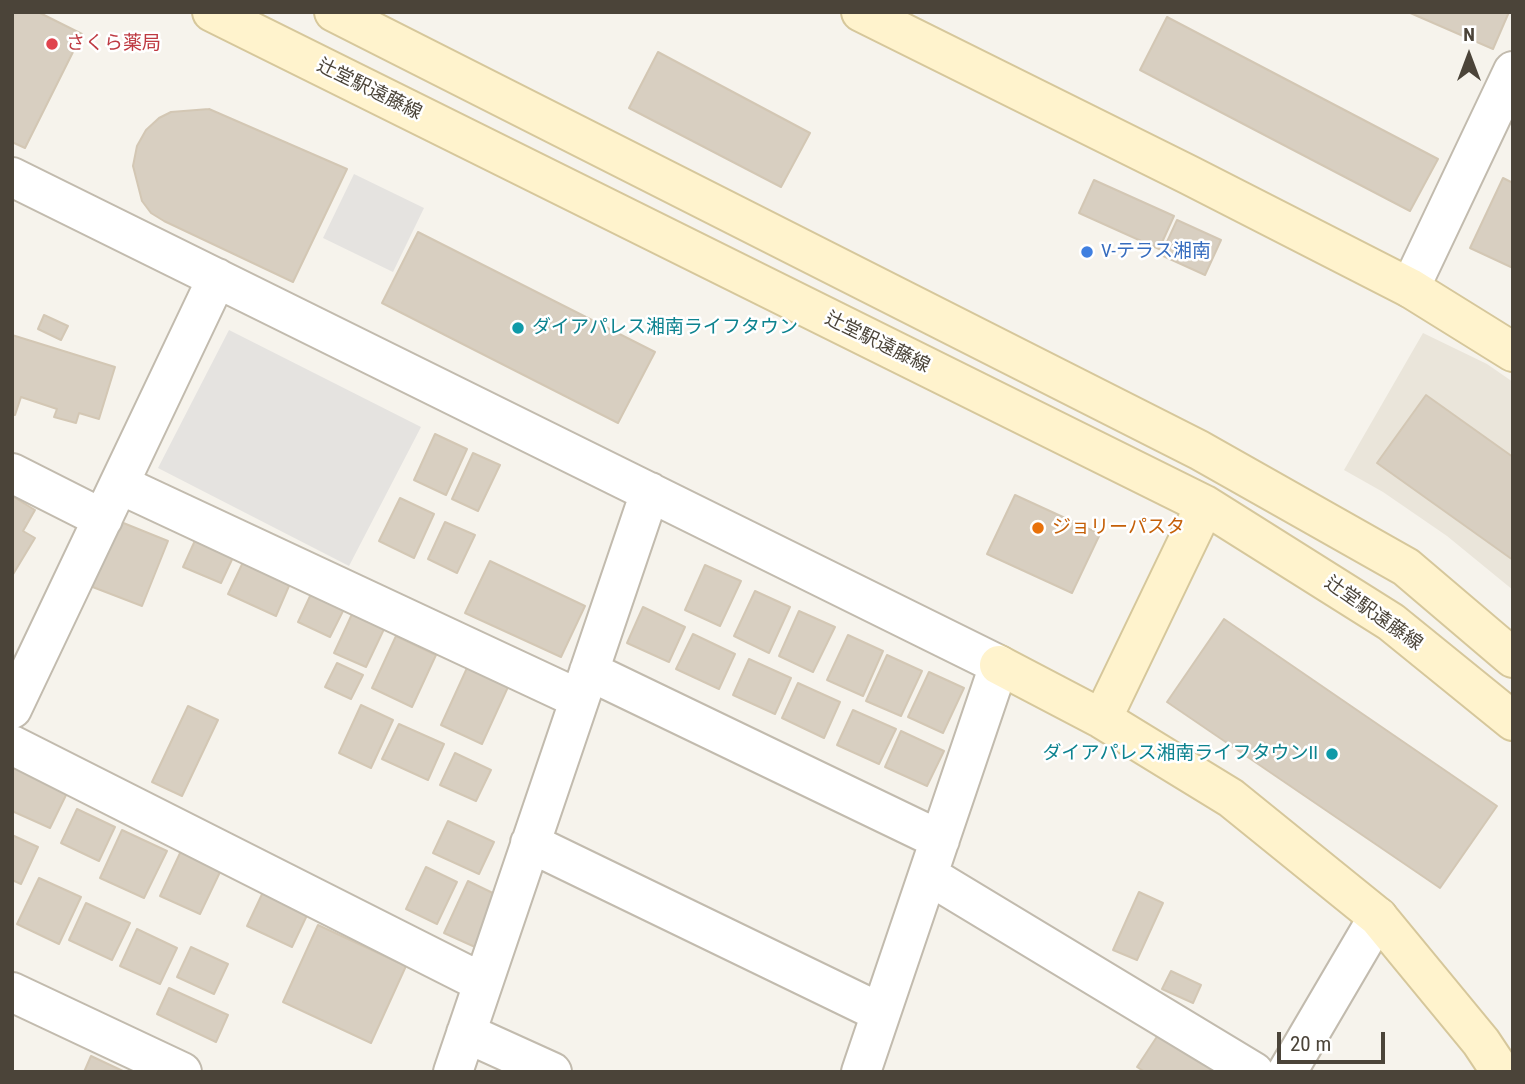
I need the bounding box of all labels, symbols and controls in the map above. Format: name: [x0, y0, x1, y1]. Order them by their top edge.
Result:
north arrow: [1434, 21, 1504, 91]
text: N: [1463, 23, 1475, 46]
place label: さくら薬局: [66, 33, 161, 55]
marker: さくら薬局: [44, 36, 60, 52]
street label: 辻堂駅遠藤線: [313, 55, 425, 125]
place label: V-テラス湘南: [1101, 241, 1211, 263]
marker: V-テラス湘南: [1079, 244, 1095, 260]
street label: 辻堂駅遠藤線: [821, 308, 933, 378]
place label: ダイアパレス湘南ライフタウン: [532, 317, 798, 339]
marker: ダイアパレス湘南ライフタウン: [510, 320, 526, 336]
place label: ジョリーパスタ: [1052, 517, 1185, 539]
marker: ジョリーパスタ: [1030, 520, 1046, 536]
street label: 辻堂駅遠藤線: [1320, 572, 1426, 656]
place label: ダイアパレス湘南ライフタウンII: [1043, 743, 1318, 765]
marker: ダイアパレス湘南ライフタウンII: [1324, 746, 1340, 762]
scale bar: [1280, 1018, 1388, 1062]
text: 20 m: [1290, 1032, 1331, 1056]

